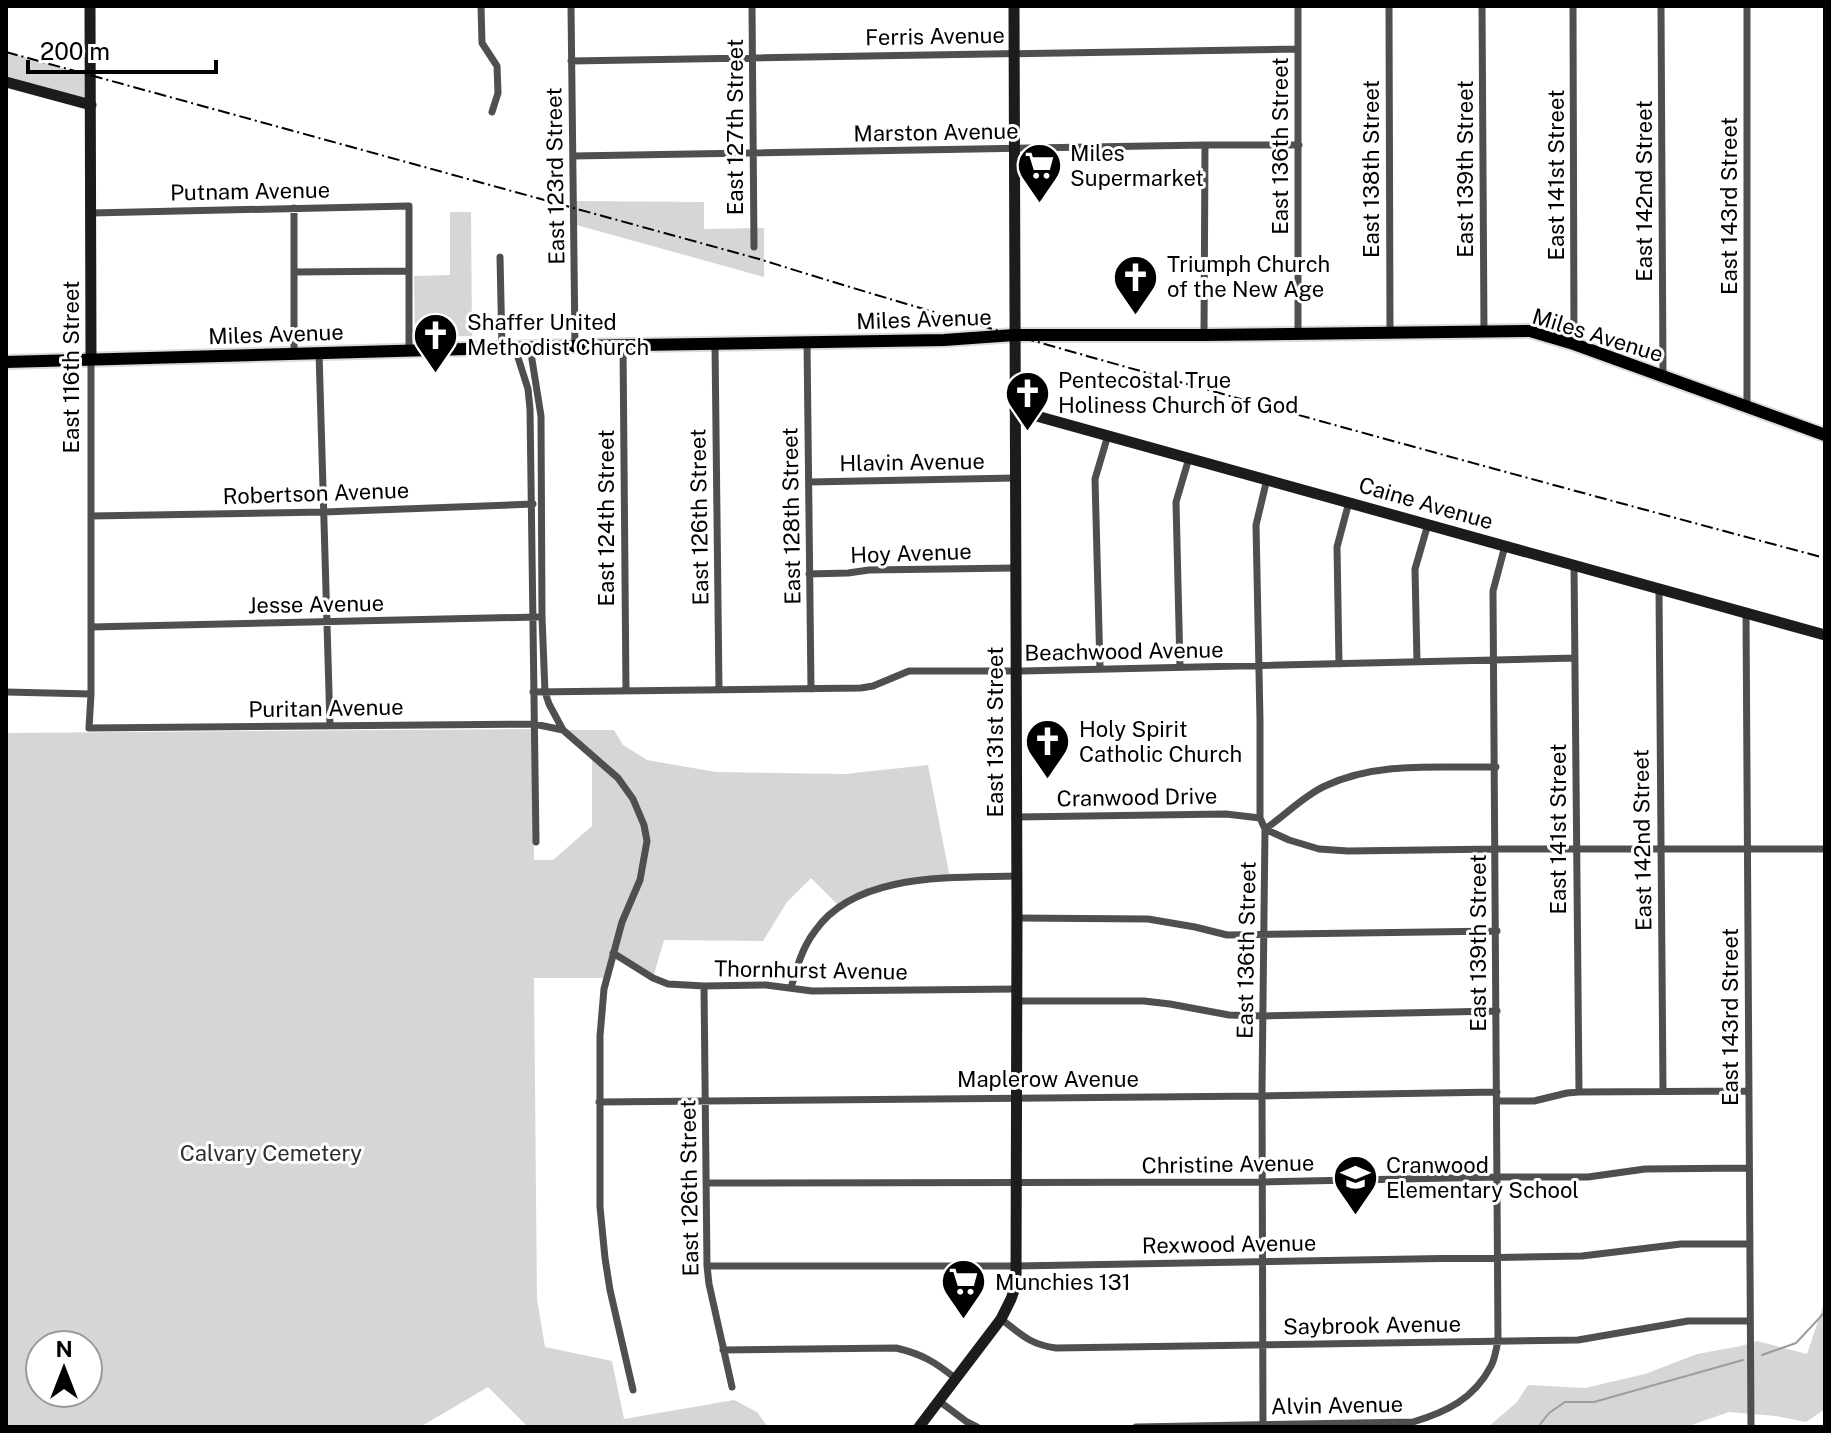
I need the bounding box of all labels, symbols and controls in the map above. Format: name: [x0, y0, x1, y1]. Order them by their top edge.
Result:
street label: Ferris Avenue: [865, 22, 1005, 50]
scale bar: [28, 24, 216, 74]
text: 200 m: [40, 37, 110, 65]
street label: East 127th Street: [722, 39, 748, 215]
street label: East 136th Street: [1267, 57, 1293, 235]
street label: East 138th Street: [1358, 80, 1384, 258]
street label: East 139th Street: [1452, 80, 1478, 258]
street label: East 123rd Street: [540, 87, 570, 265]
street label: East 141st Street: [1543, 89, 1569, 261]
street label: East 142nd Street: [1631, 100, 1657, 282]
street label: East 143rd Street: [1716, 117, 1742, 295]
street label: Marston Avenue: [853, 118, 1019, 146]
place label: Miles Supermarket: [1070, 140, 1204, 191]
supermarket icon: Miles Supermarket: [1015, 142, 1063, 205]
street label: Putnam Avenue: [170, 177, 330, 205]
place label: Triumph Church of the New Age: [1167, 251, 1330, 302]
church icon: Triumph Church of the New Age: [1112, 253, 1160, 316]
street label: East 116th Street: [58, 281, 84, 453]
street label: Miles Avenue: [1529, 303, 1667, 367]
street label: Miles Avenue: [856, 304, 992, 334]
place label: Shaffer United Methodist Church: [467, 309, 649, 360]
church icon: Shaffer United Methodist Church: [412, 311, 460, 374]
street label: Miles Avenue: [208, 319, 344, 349]
place label: Pentecostal True Holiness Church of God: [1058, 367, 1298, 418]
church icon: Pentecostal True Holiness Church of God: [1003, 369, 1051, 432]
street label: East 128th Street: [776, 427, 806, 605]
street label: East 126th Street: [684, 428, 714, 606]
street label: East 124th Street: [593, 429, 619, 607]
street label: Hlavin Avenue: [839, 448, 985, 476]
street label: Caine Avenue: [1356, 471, 1496, 535]
street label: Robertson Avenue: [222, 477, 410, 509]
street label: Hoy Avenue: [850, 538, 972, 568]
street label: Jesse Avenue: [248, 590, 384, 618]
street label: Beachwood Avenue: [1024, 636, 1224, 666]
street label: East 131st Street: [982, 646, 1008, 818]
street label: Puritan Avenue: [248, 694, 404, 722]
place label: Holy Spirit Catholic Church: [1079, 716, 1242, 767]
church icon: Holy Spirit Catholic Church: [1024, 718, 1072, 781]
street label: East 141st Street: [1545, 743, 1571, 915]
street label: East 142nd Street: [1627, 749, 1657, 931]
street label: Cranwood Drive: [1056, 783, 1218, 811]
street label: East 139th Street: [1465, 854, 1491, 1032]
street label: East 136th Street: [1231, 861, 1261, 1039]
street label: East 143rd Street: [1717, 928, 1743, 1106]
street label: Thornhurst Avenue: [714, 955, 908, 985]
street label: Maplerow Avenue: [957, 1066, 1139, 1092]
street label: East 126th Street: [674, 1099, 704, 1277]
park label: Calvary Cemetery: [180, 1140, 362, 1166]
street label: Christine Avenue: [1141, 1149, 1315, 1179]
place label: Cranwood Elementary School: [1386, 1152, 1579, 1203]
school or university icon: Cranwood Elementary School: [1331, 1154, 1379, 1217]
street label: Rexwood Avenue: [1142, 1229, 1316, 1259]
supermarket icon: Munchies 131: [940, 1258, 988, 1321]
place label: Munchies 131: [995, 1269, 1131, 1295]
street label: Saybrook Avenue: [1283, 1310, 1461, 1340]
north arrow: [24, 1329, 104, 1409]
text: N: [55, 1336, 73, 1362]
street label: Alvin Avenue: [1271, 1391, 1403, 1419]

